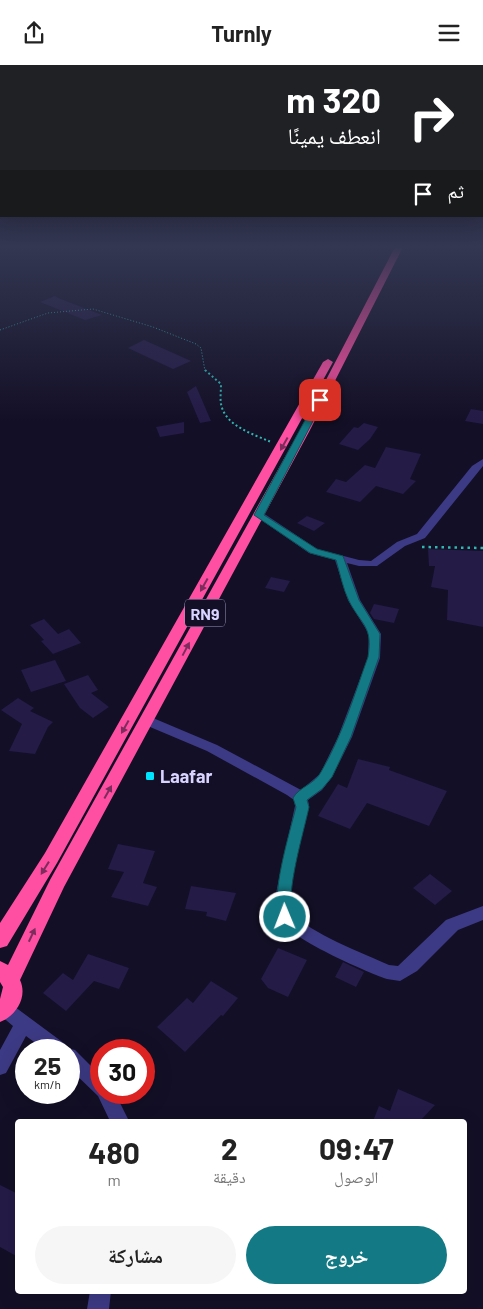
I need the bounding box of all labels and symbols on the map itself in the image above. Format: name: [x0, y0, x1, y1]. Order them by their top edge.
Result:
pin: [299, 379, 341, 421]
one-way arrow: [279, 437, 288, 450]
one-way arrow: [200, 579, 209, 592]
road number: RN9: [185, 599, 225, 627]
one-way arrow: [182, 642, 190, 656]
one-way arrow: [121, 720, 129, 735]
place label: Laafar: [160, 765, 212, 787]
marker: Laafar: [144, 770, 156, 782]
one-way arrow: [104, 784, 112, 799]
one-way arrow: [40, 862, 49, 875]
position arrow: [258, 890, 310, 942]
one-way arrow: [28, 928, 36, 942]
speed limit sign: 30: [90, 1039, 155, 1104]

